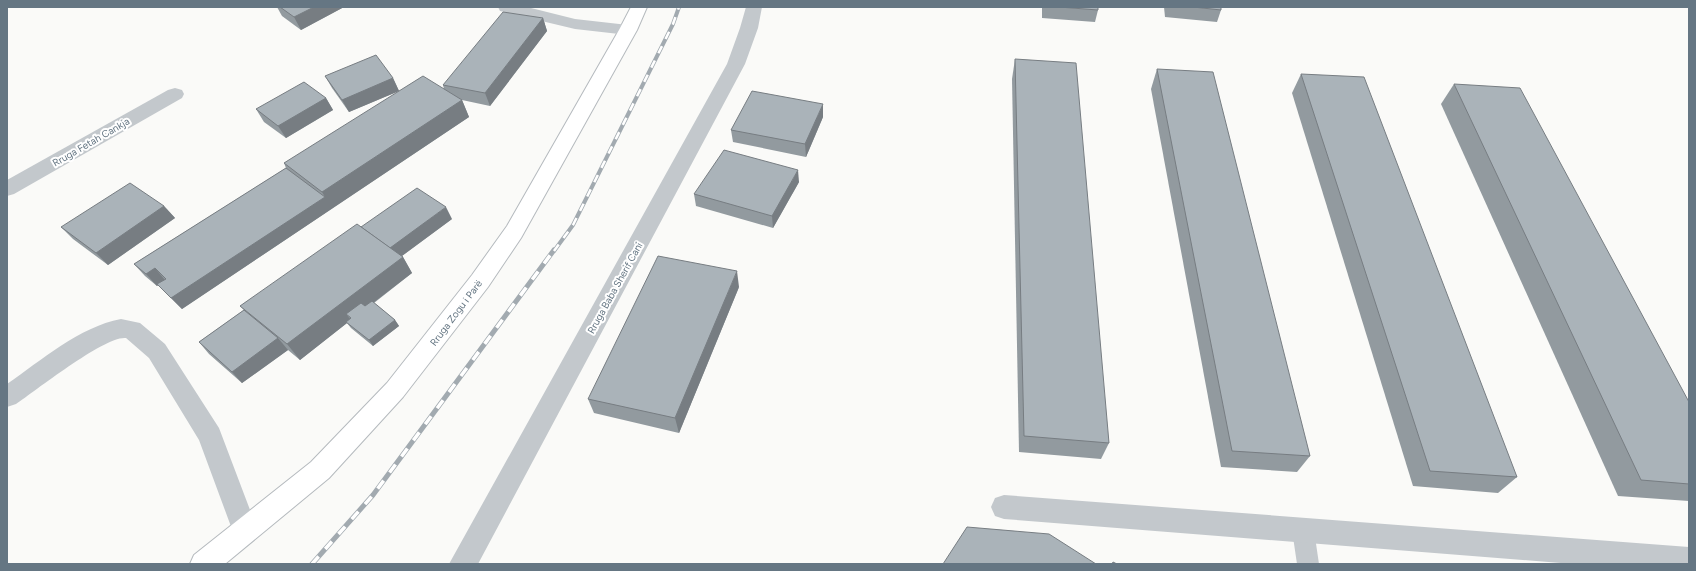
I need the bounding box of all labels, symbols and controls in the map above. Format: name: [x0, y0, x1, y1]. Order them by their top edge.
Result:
street label: Rruga Fetah Cankja: [50, 115, 132, 169]
street label: Rruga Baba Sherif Cani: [584, 240, 646, 336]
street label: Rruga Zogu i Parë: [427, 277, 485, 349]

